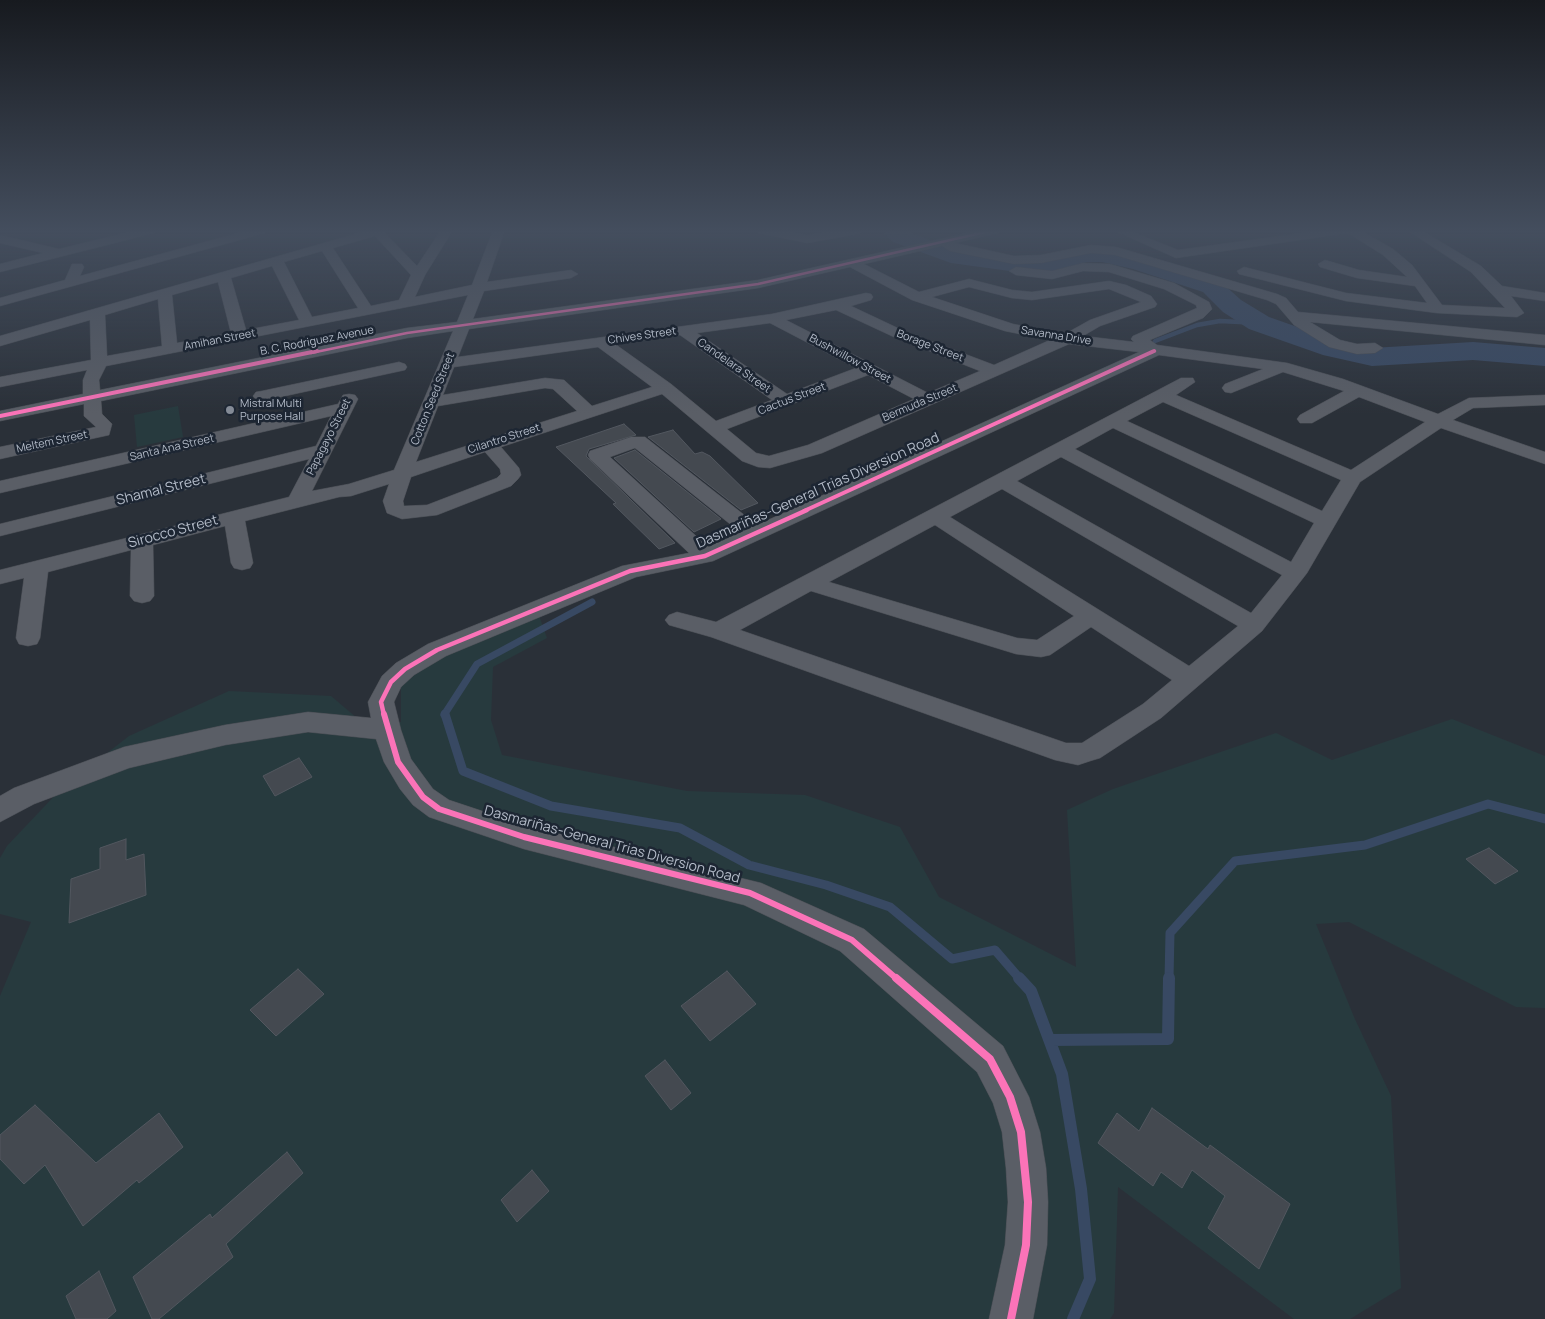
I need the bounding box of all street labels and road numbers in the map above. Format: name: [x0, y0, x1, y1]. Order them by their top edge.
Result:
street label: B. C. Rodriguez Avenue: [259, 324, 375, 358]
street label: Savanna Drive: [1020, 324, 1092, 348]
street label: Chives Street: [607, 325, 677, 347]
street label: Amihan Street: [183, 327, 257, 353]
street label: Borage Street: [895, 327, 965, 365]
street label: Bushwillow Street: [807, 332, 893, 386]
street label: Candelara Street: [695, 336, 773, 396]
street label: Cotton Seed Street: [408, 351, 458, 447]
street label: Cactus Street: [756, 380, 828, 418]
street label: Bermuda Street: [881, 381, 959, 425]
street label: Papagayo Street: [304, 397, 354, 477]
street label: Cilantro Street: [466, 421, 542, 457]
street label: Meltem Street: [15, 428, 89, 456]
street label: Dasmariñas-General Trias Diversion Road: [694, 430, 942, 552]
street label: Santa Ana Street: [128, 432, 216, 464]
street label: Shamal Street: [115, 471, 207, 509]
street label: Sirocco Street: [126, 512, 220, 552]
street label: Dasmariñas-General Trias Diversion Road: [482, 803, 742, 887]

